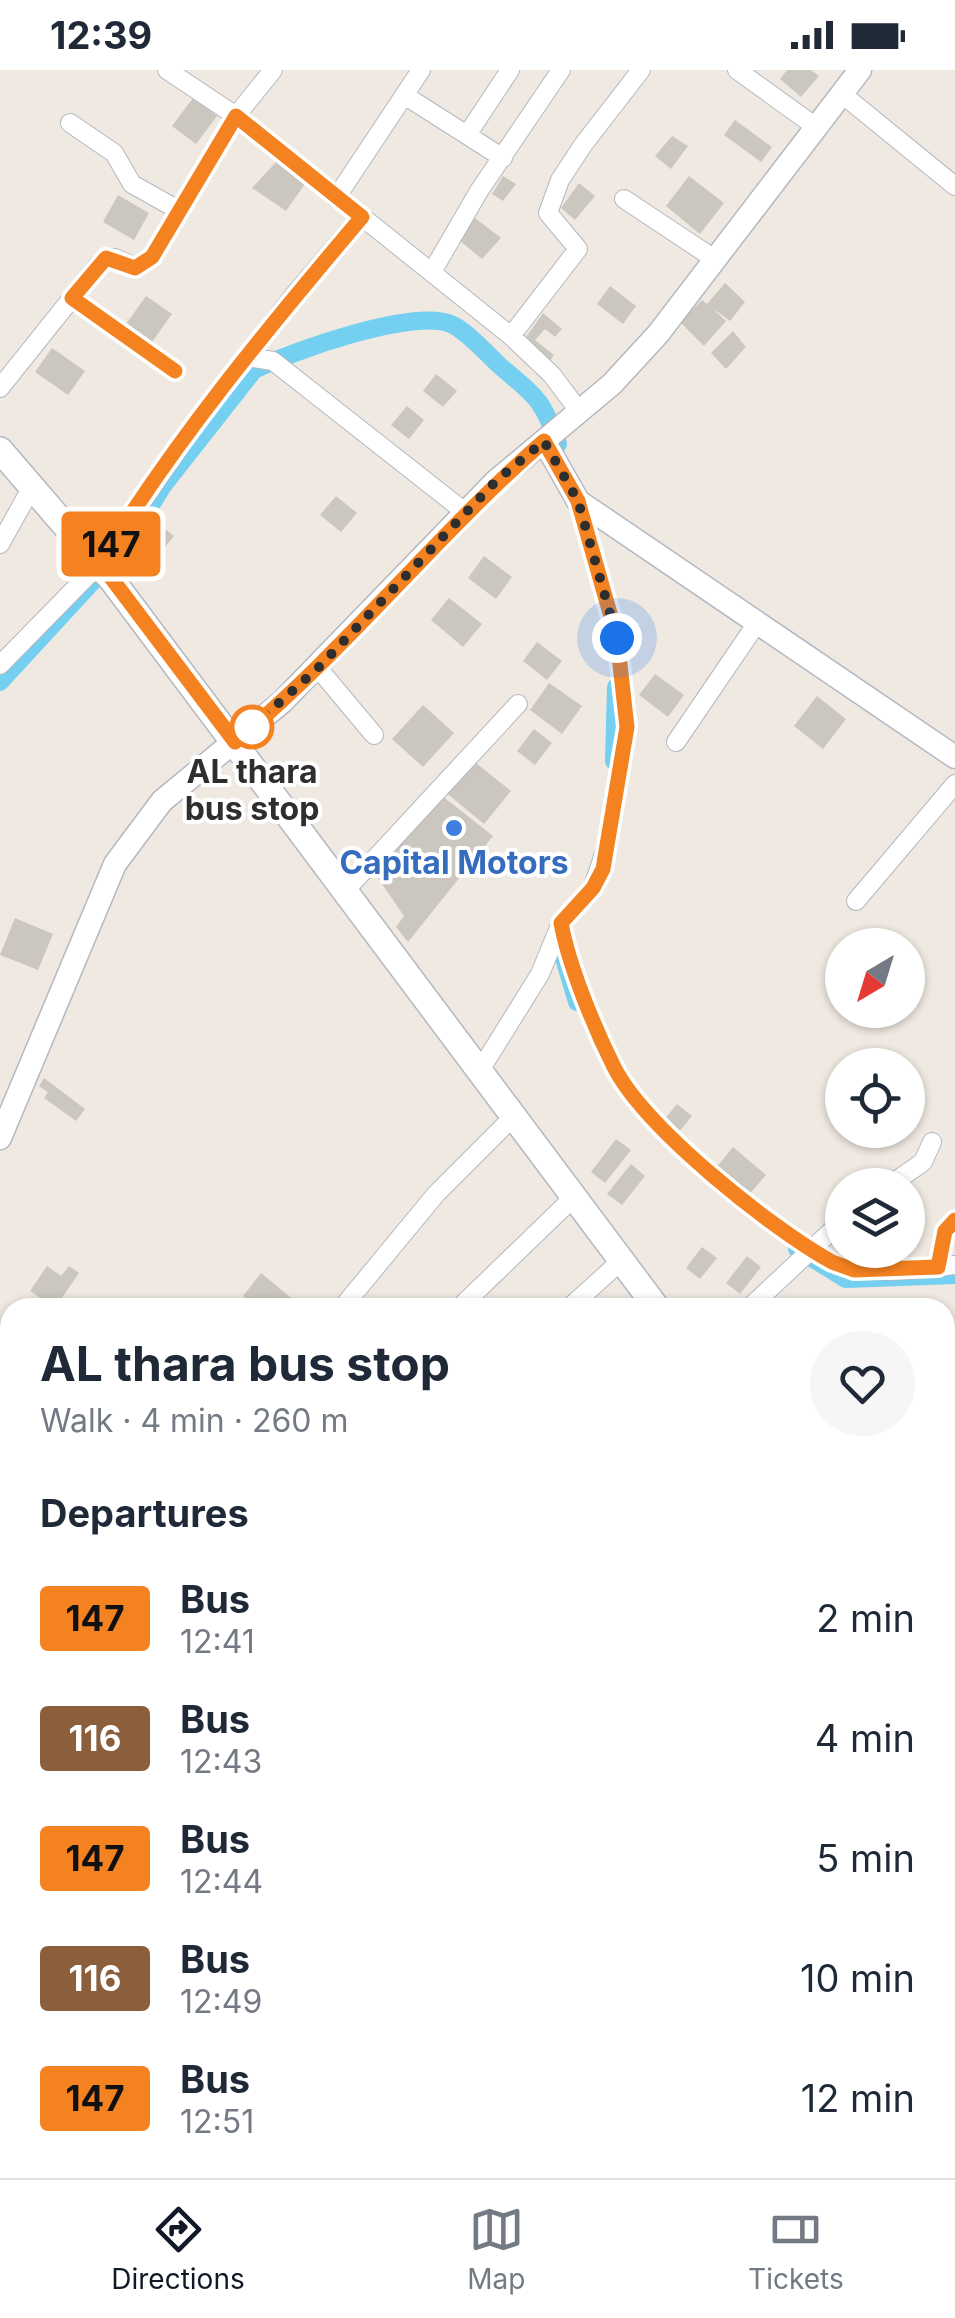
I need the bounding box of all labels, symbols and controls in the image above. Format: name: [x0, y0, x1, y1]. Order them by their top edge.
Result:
text: 12:39: [50, 12, 152, 58]
line badge: 147: [54, 512, 168, 576]
text: 147: [81, 523, 141, 565]
your location: [592, 613, 642, 663]
marker: AL thara bus stop: [231, 706, 273, 748]
place label: AL thara bus stop: [185, 752, 319, 828]
marker: Capital Motors: [443, 817, 465, 839]
place label: Capital Motors: [339, 843, 569, 882]
north arrow: [825, 928, 925, 1028]
map controls: [825, 928, 925, 1268]
button: locate: [825, 1048, 925, 1148]
button: layers: [825, 1168, 925, 1268]
button: heart: [810, 1331, 915, 1436]
text: AL thara bus stop: [40, 1334, 450, 1393]
text: Walk · 4 min · 260 m: [40, 1401, 349, 1440]
text: Departures: [40, 1490, 249, 1536]
text: Bus: [180, 1576, 250, 1622]
text: 2 min: [816, 1595, 915, 1641]
text: 147: [65, 1597, 125, 1639]
text: 12:41: [180, 1622, 255, 1661]
text: Bus: [180, 1696, 250, 1742]
text: 4 min: [815, 1715, 915, 1761]
text: 116: [69, 1717, 121, 1759]
text: 12:43: [180, 1742, 262, 1781]
text: Bus: [180, 1816, 250, 1862]
text: 5 min: [816, 1835, 915, 1881]
text: 147: [65, 1837, 125, 1879]
text: 12:44: [180, 1862, 263, 1901]
text: Bus: [180, 1936, 250, 1982]
text: 10 min: [800, 1955, 915, 2001]
text: 116: [69, 1957, 121, 1999]
text: 12:49: [180, 1982, 262, 2021]
text: Bus: [180, 2056, 250, 2102]
text: 12 min: [801, 2075, 915, 2121]
text: 147: [65, 2077, 125, 2119]
text: 12:51: [180, 2102, 254, 2141]
tab: Directions: [111, 2202, 245, 2296]
tab: Map: [467, 2202, 526, 2296]
tab: Tickets: [748, 2202, 844, 2296]

